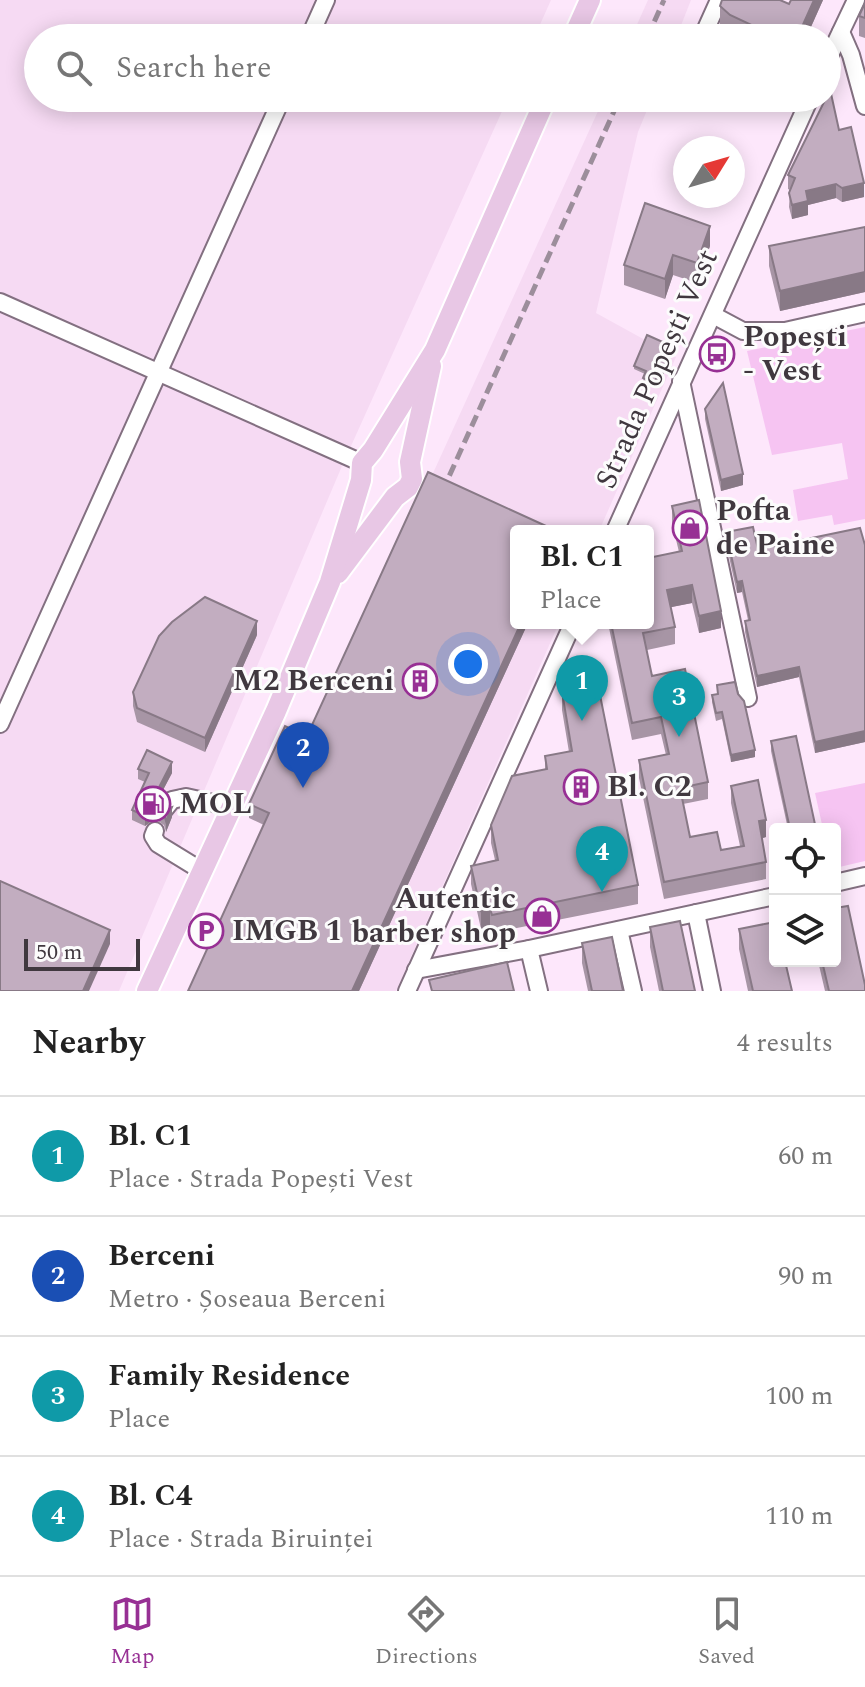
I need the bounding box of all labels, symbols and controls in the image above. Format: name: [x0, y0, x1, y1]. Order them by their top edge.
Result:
search box: [24, 24, 841, 112]
text: Search here: [116, 45, 272, 91]
icon: search: [52, 46, 96, 90]
north arrow: [673, 136, 745, 208]
street label: Strada Popești Vest: [584, 242, 730, 496]
place label: Popești - Vest: [743, 314, 847, 394]
bus stop icon: Popești - Vest: [698, 335, 736, 373]
place label: Pofta de Paine: [716, 488, 835, 568]
shop icon: Pofta de Paine: [671, 509, 709, 547]
popup: [510, 525, 654, 629]
text: Bl. C1: [540, 534, 624, 580]
text: Place: [540, 580, 602, 620]
your location: [448, 644, 488, 684]
pin: 1: [556, 655, 608, 721]
place label: M2 Berceni: [233, 658, 394, 704]
building icon: M2 Berceni: [401, 662, 439, 700]
pin: 3: [653, 671, 705, 737]
pin: 2: [277, 722, 329, 788]
place label: Bl. C2: [607, 764, 692, 810]
building icon: Bl. C2: [562, 768, 600, 806]
place label: MOL: [179, 781, 252, 827]
fuel station icon: MOL: [134, 785, 172, 823]
map controls: [769, 823, 841, 967]
button: locate: [769, 823, 841, 895]
pin: 4: [576, 826, 628, 892]
place label: Autentic barber shop: [352, 876, 516, 956]
button: layers: [769, 895, 841, 967]
shop icon: Autentic barber shop: [523, 897, 561, 935]
place label: IMGB 1: [232, 908, 342, 954]
parking icon: IMGB 1: [187, 912, 225, 950]
scale bar: [24, 935, 140, 971]
text: 50 m: [36, 936, 82, 969]
text: Nearby: [32, 1017, 145, 1069]
text: 4 results: [737, 1023, 833, 1063]
text: Bl. C1: [108, 1113, 193, 1159]
text: 1: [51, 1136, 65, 1176]
text: 60 m: [778, 1136, 833, 1176]
text: Place · Strada Popești Vest: [108, 1159, 413, 1199]
text: Berceni: [108, 1233, 215, 1279]
text: 2: [51, 1256, 65, 1296]
text: 90 m: [778, 1256, 833, 1296]
text: Metro · Șoseaua Berceni: [108, 1279, 386, 1319]
text: Family Residence: [108, 1353, 350, 1399]
text: 3: [51, 1376, 65, 1416]
text: 100 m: [765, 1376, 833, 1416]
text: Place: [108, 1399, 170, 1439]
text: Bl. C4: [108, 1473, 193, 1519]
text: 4: [51, 1496, 65, 1536]
text: 110 m: [765, 1496, 833, 1536]
text: Place · Strada Biruinței: [108, 1519, 373, 1559]
tab: Map: [110, 1592, 155, 1673]
tab: Directions: [375, 1592, 478, 1673]
tab: Saved: [698, 1592, 755, 1673]

